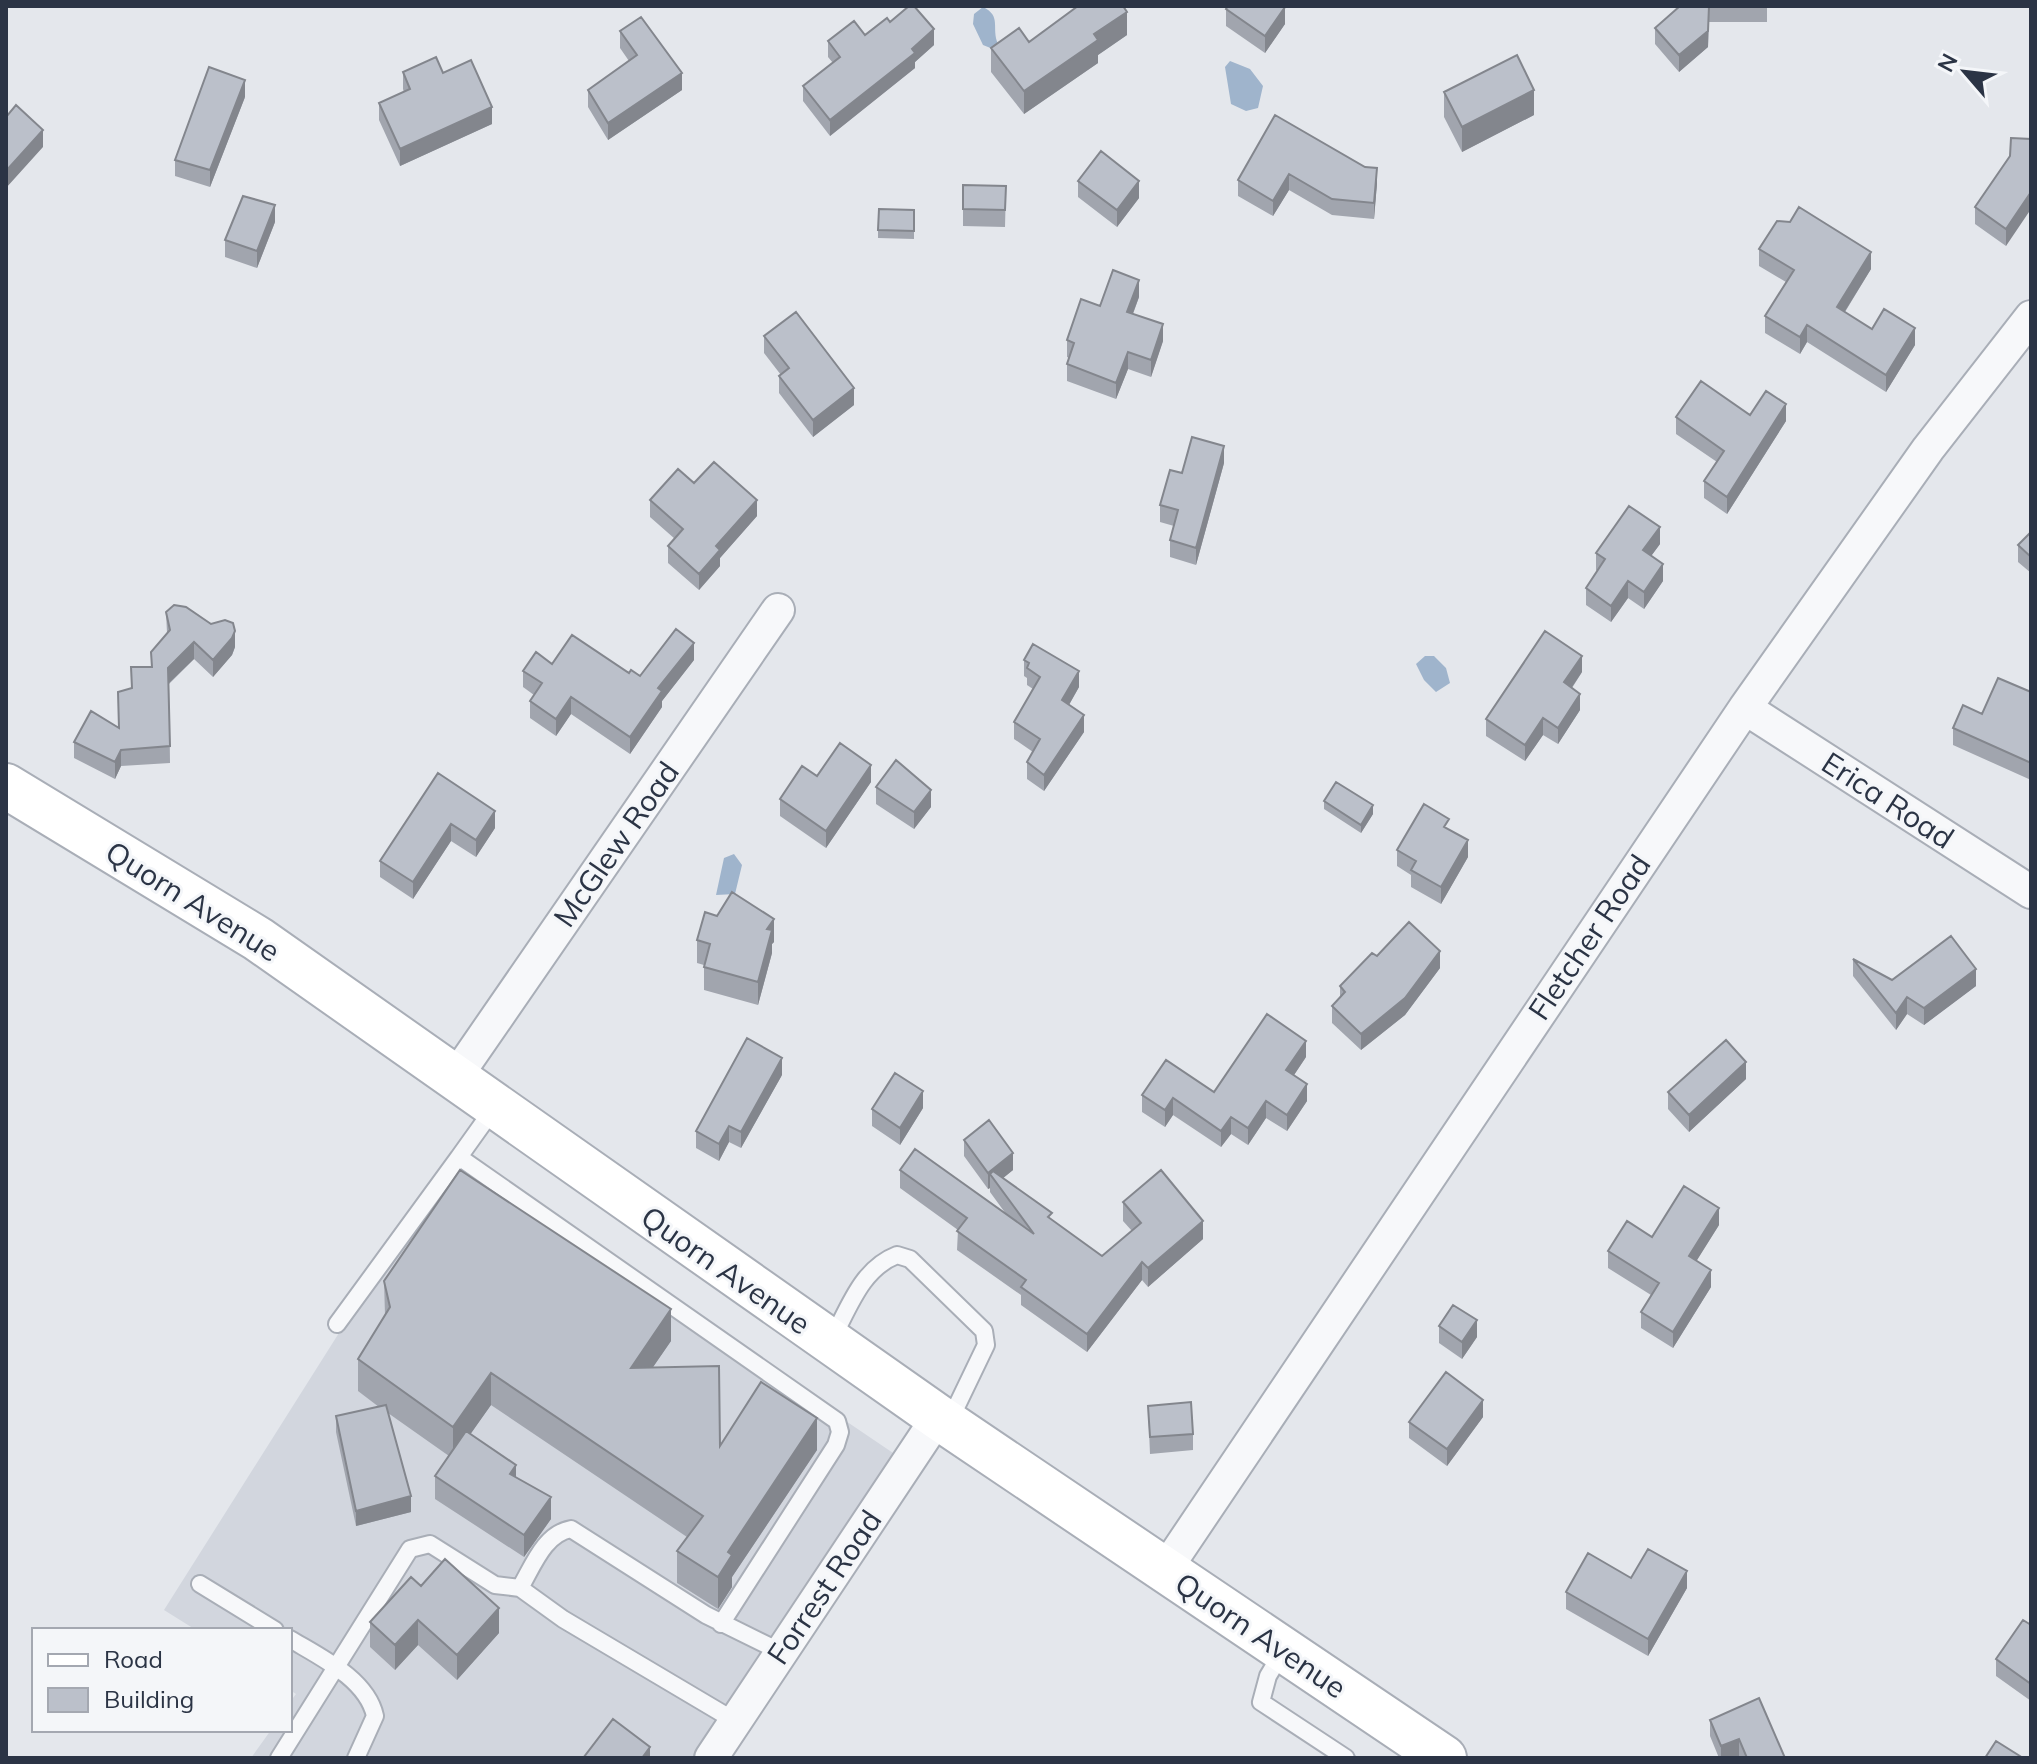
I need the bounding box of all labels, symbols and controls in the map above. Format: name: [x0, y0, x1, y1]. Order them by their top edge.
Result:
north arrow: [1925, 32, 2005, 112]
text: N: [1931, 49, 1964, 77]
street label: Erica Road: [1815, 743, 1961, 857]
street label: McGlew Road: [545, 754, 687, 934]
street label: Quorn Avenue: [99, 832, 287, 970]
street label: Fletcher Road: [1520, 847, 1658, 1027]
street label: Quorn Avenue: [634, 1198, 818, 1342]
street label: Forrest Road: [758, 1503, 890, 1671]
street label: Quorn Avenue: [1168, 1564, 1354, 1706]
legend: [32, 1628, 292, 1732]
text: Road: [104, 1644, 163, 1674]
text: Building: [104, 1684, 194, 1714]

